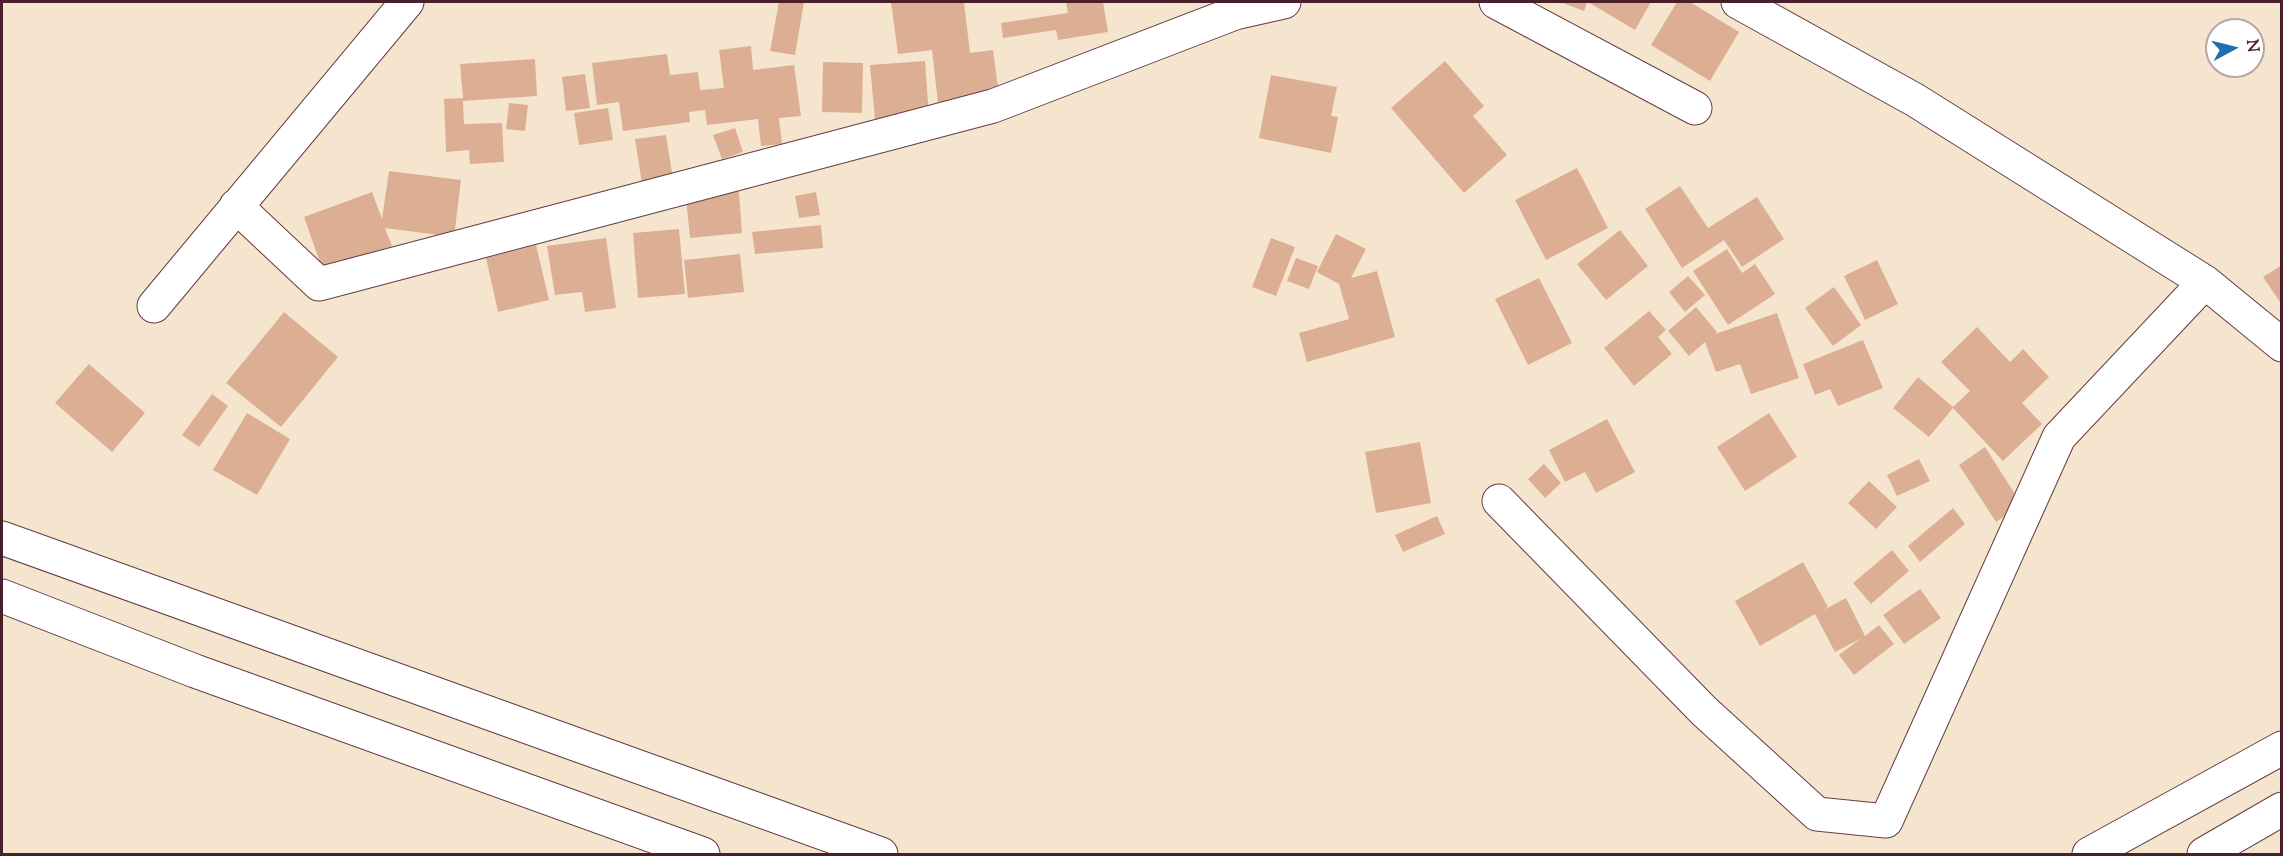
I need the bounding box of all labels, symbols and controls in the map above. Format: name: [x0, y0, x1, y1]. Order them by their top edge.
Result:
north arrow: [2205, 18, 2265, 78]
text: N: [2239, 38, 2264, 54]

